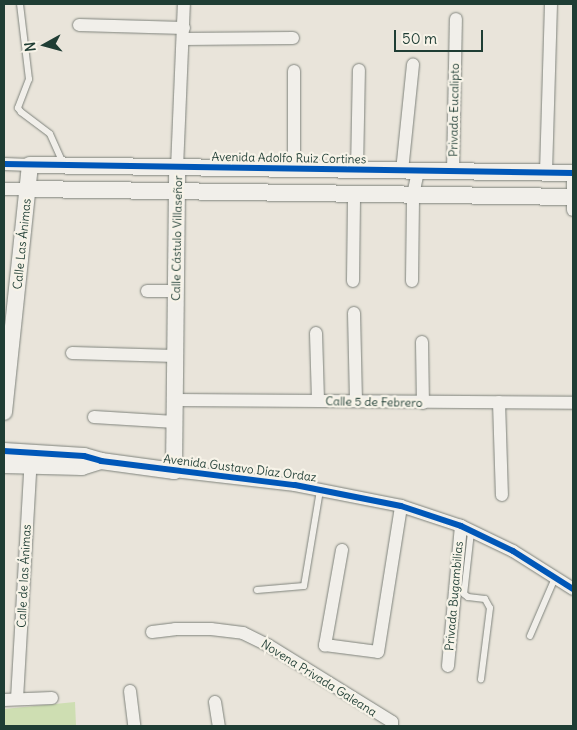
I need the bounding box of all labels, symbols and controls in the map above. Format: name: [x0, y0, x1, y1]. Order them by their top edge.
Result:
north arrow: [20, 20, 70, 70]
scale bar: [397, 20, 486, 52]
text: 50 m: [402, 29, 437, 48]
text: N: [21, 41, 40, 53]
street label: Privada Eucalipto: [446, 63, 462, 157]
street label: Avenida Adolfo Ruiz Cortines: [212, 149, 366, 167]
street label: Calle Cástulo Villaseñor: [169, 175, 185, 301]
street label: Calle Las Ánimas: [10, 198, 34, 290]
street label: Calle 5 de Febrero: [325, 394, 423, 410]
street label: Avenida Gustavo Díaz Ordaz: [163, 451, 317, 485]
street label: Calle de las Ánimas: [14, 524, 34, 628]
street label: Privada Bugambilias: [442, 541, 466, 651]
street label: Novena Privada Galeana: [259, 637, 379, 719]

